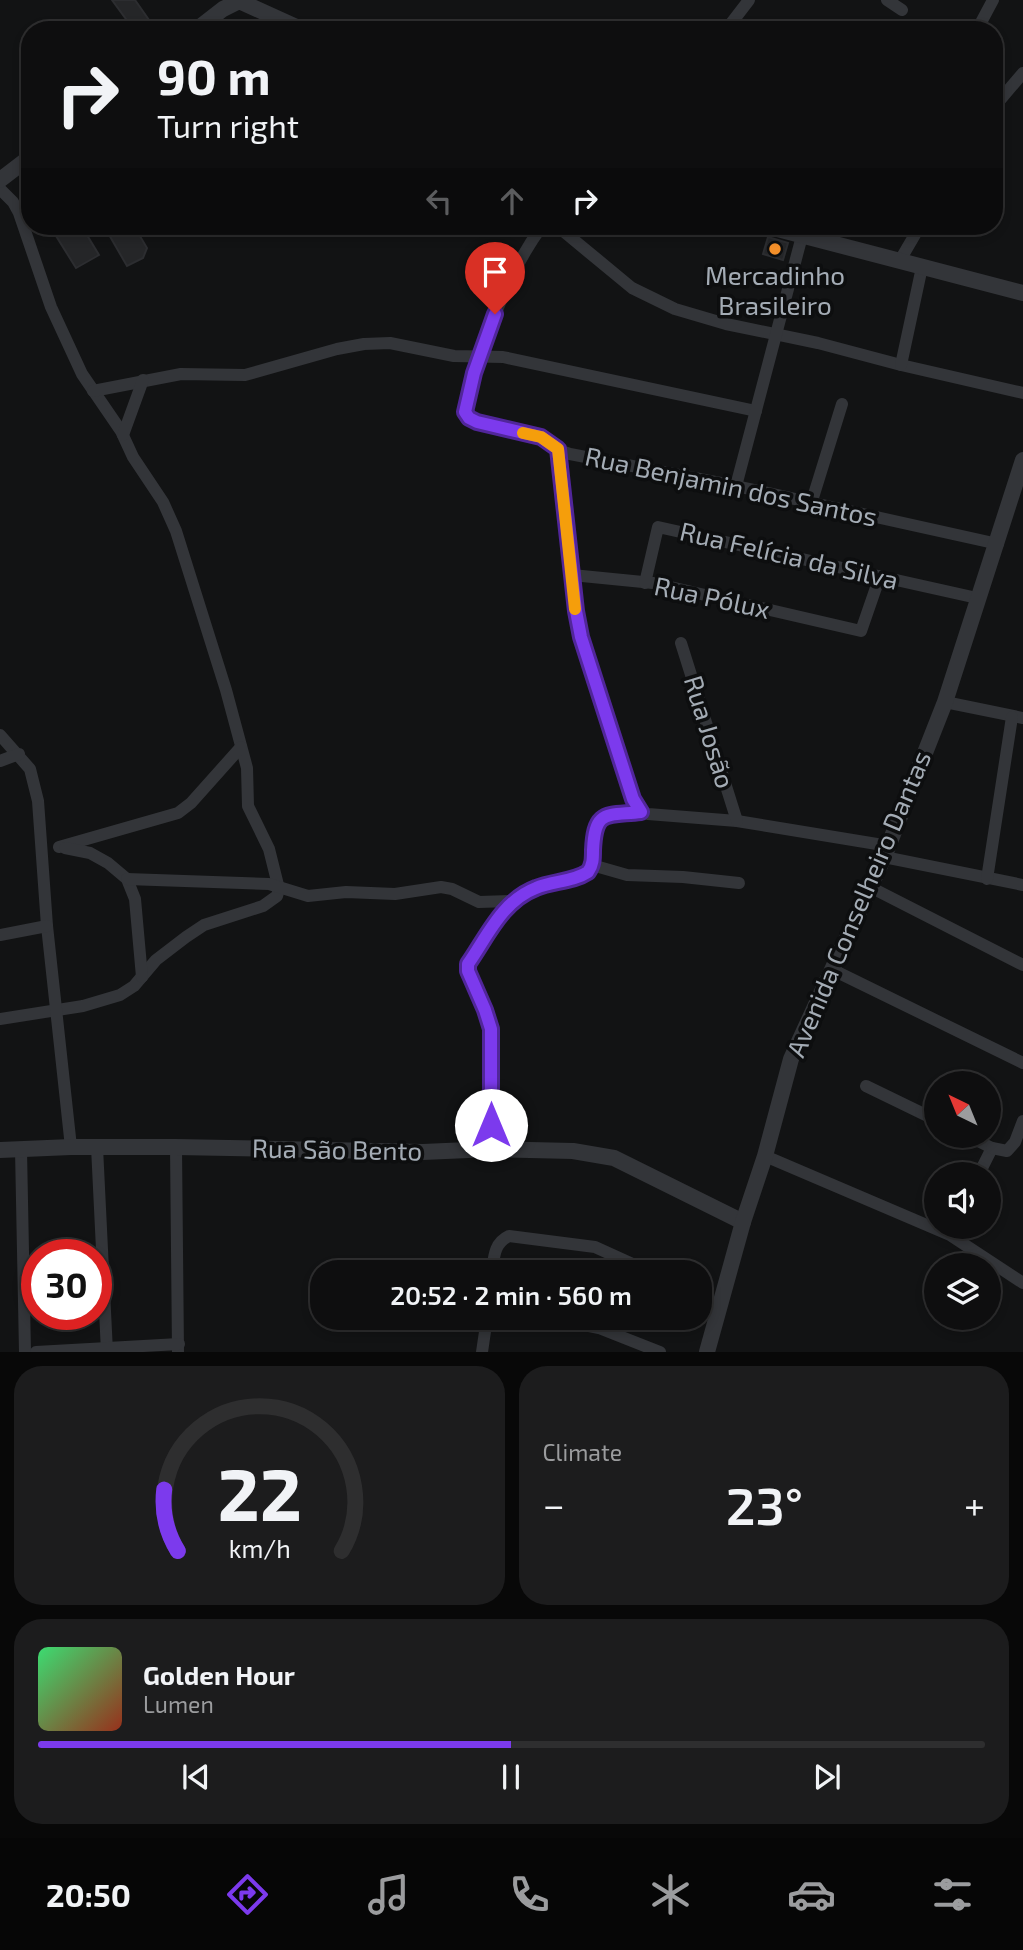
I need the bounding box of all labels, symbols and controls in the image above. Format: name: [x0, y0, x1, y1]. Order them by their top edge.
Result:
text: 90 m: [157, 46, 271, 105]
icon: right: [42, 49, 133, 140]
text: Turn right: [157, 106, 299, 144]
icon: left: [420, 182, 458, 220]
icon: ahead: [493, 182, 531, 220]
icon: right: [566, 182, 604, 220]
marker: Mercadinho Brasileiro: [767, 241, 783, 257]
pin: [465, 242, 525, 314]
icon: arrive: [476, 253, 514, 291]
place label: Mercadinho Brasileiro: [705, 259, 845, 320]
street label: Rua Benjamin dos Santos: [583, 439, 880, 532]
street label: Rua Felícia da Silva: [677, 514, 901, 595]
street label: Rua Pólux: [652, 569, 773, 624]
street label: Rua Josão: [679, 671, 742, 792]
street label: Avenida Conselheiro Dantas: [779, 746, 936, 1061]
north arrow: [924, 1071, 1001, 1148]
map controls: [924, 1071, 1001, 1330]
position arrow: [454, 1088, 528, 1162]
street label: Rua São Bento: [252, 1132, 422, 1165]
button: sound: [924, 1162, 1001, 1239]
speed limit sign: 30: [21, 1239, 112, 1330]
button: layers: [924, 1253, 1001, 1330]
text: 20:52 · 2 min · 560 m: [390, 1279, 632, 1310]
text: Climate: [543, 1438, 622, 1466]
text: 22: [217, 1449, 302, 1537]
text: 23°: [726, 1473, 803, 1535]
text: −: [543, 1481, 565, 1527]
text: +: [964, 1481, 985, 1527]
text: km/h: [228, 1533, 290, 1563]
text: Golden Hour: [143, 1659, 295, 1690]
text: Lumen: [143, 1690, 214, 1718]
icon: previous: [177, 1758, 215, 1796]
icon: pause: [492, 1758, 530, 1796]
icon: next: [808, 1758, 846, 1796]
icon: directions: [223, 1870, 272, 1919]
icon: music: [364, 1870, 413, 1919]
icon: phone: [505, 1870, 554, 1919]
icon: climate: [646, 1870, 695, 1919]
icon: car: [787, 1870, 836, 1919]
icon: filters: [928, 1870, 977, 1919]
text: 20:50: [46, 1875, 131, 1913]

